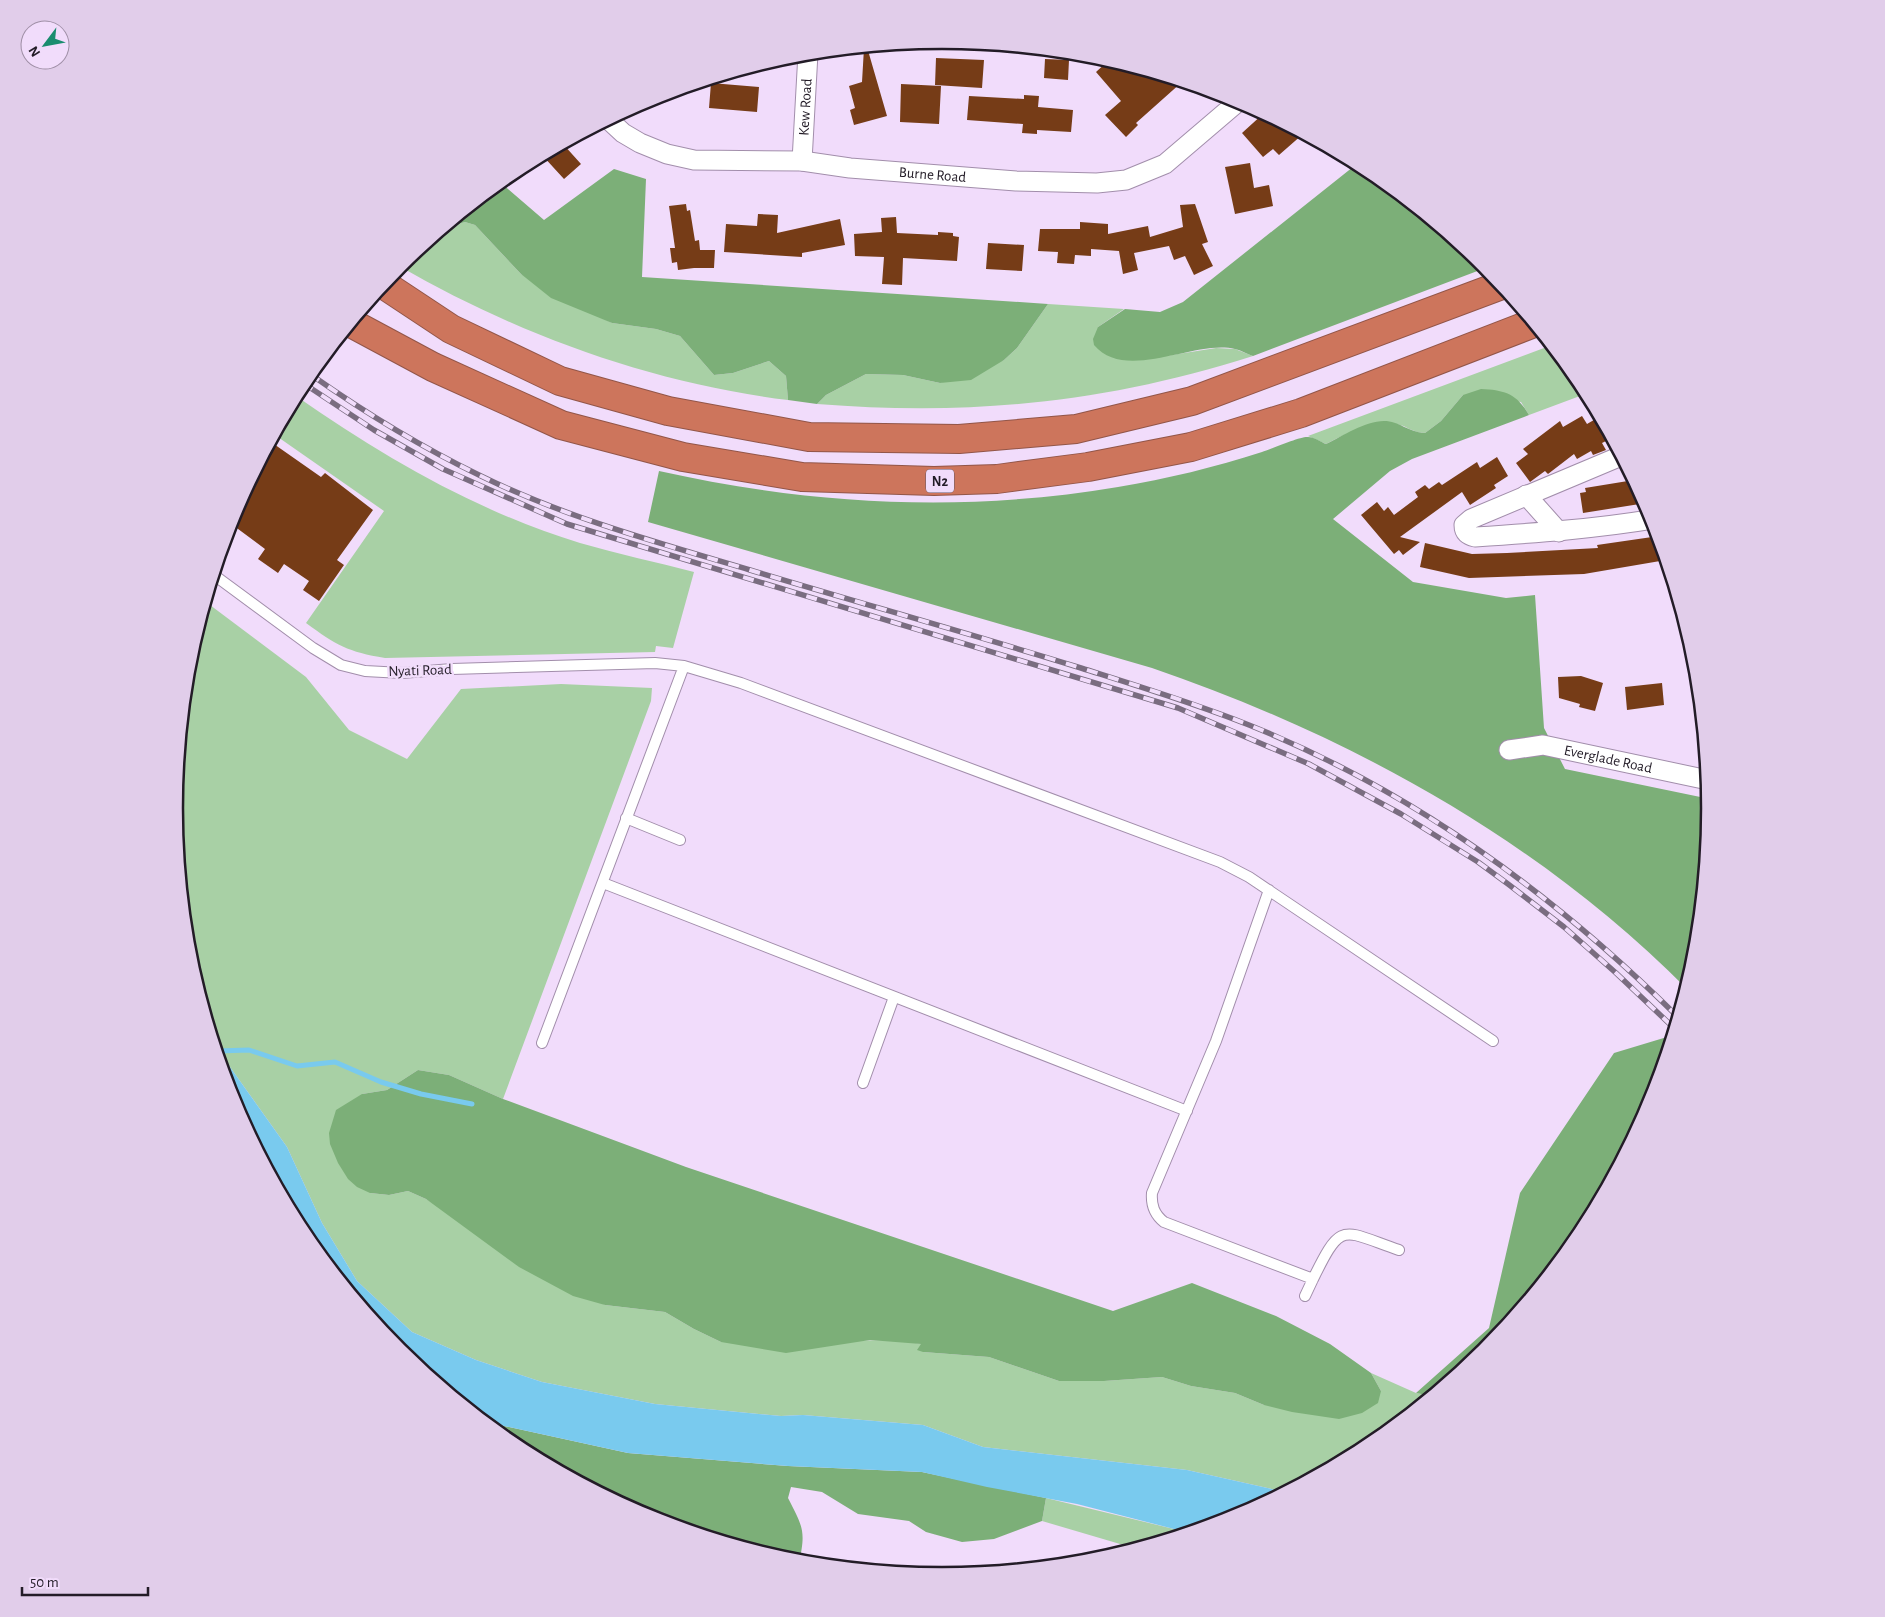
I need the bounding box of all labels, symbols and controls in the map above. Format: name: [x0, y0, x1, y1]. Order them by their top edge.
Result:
north arrow: [20, 20, 70, 70]
text: N: [26, 44, 43, 59]
street label: Kew Road: [796, 78, 815, 136]
street label: Burne Road: [898, 165, 967, 185]
road number: N2: [926, 470, 954, 492]
street label: Nyati Road: [388, 662, 452, 679]
street label: Everglade Road: [1563, 743, 1654, 776]
scale bar: [22, 1564, 149, 1596]
text: 50 m: [30, 1575, 59, 1590]

